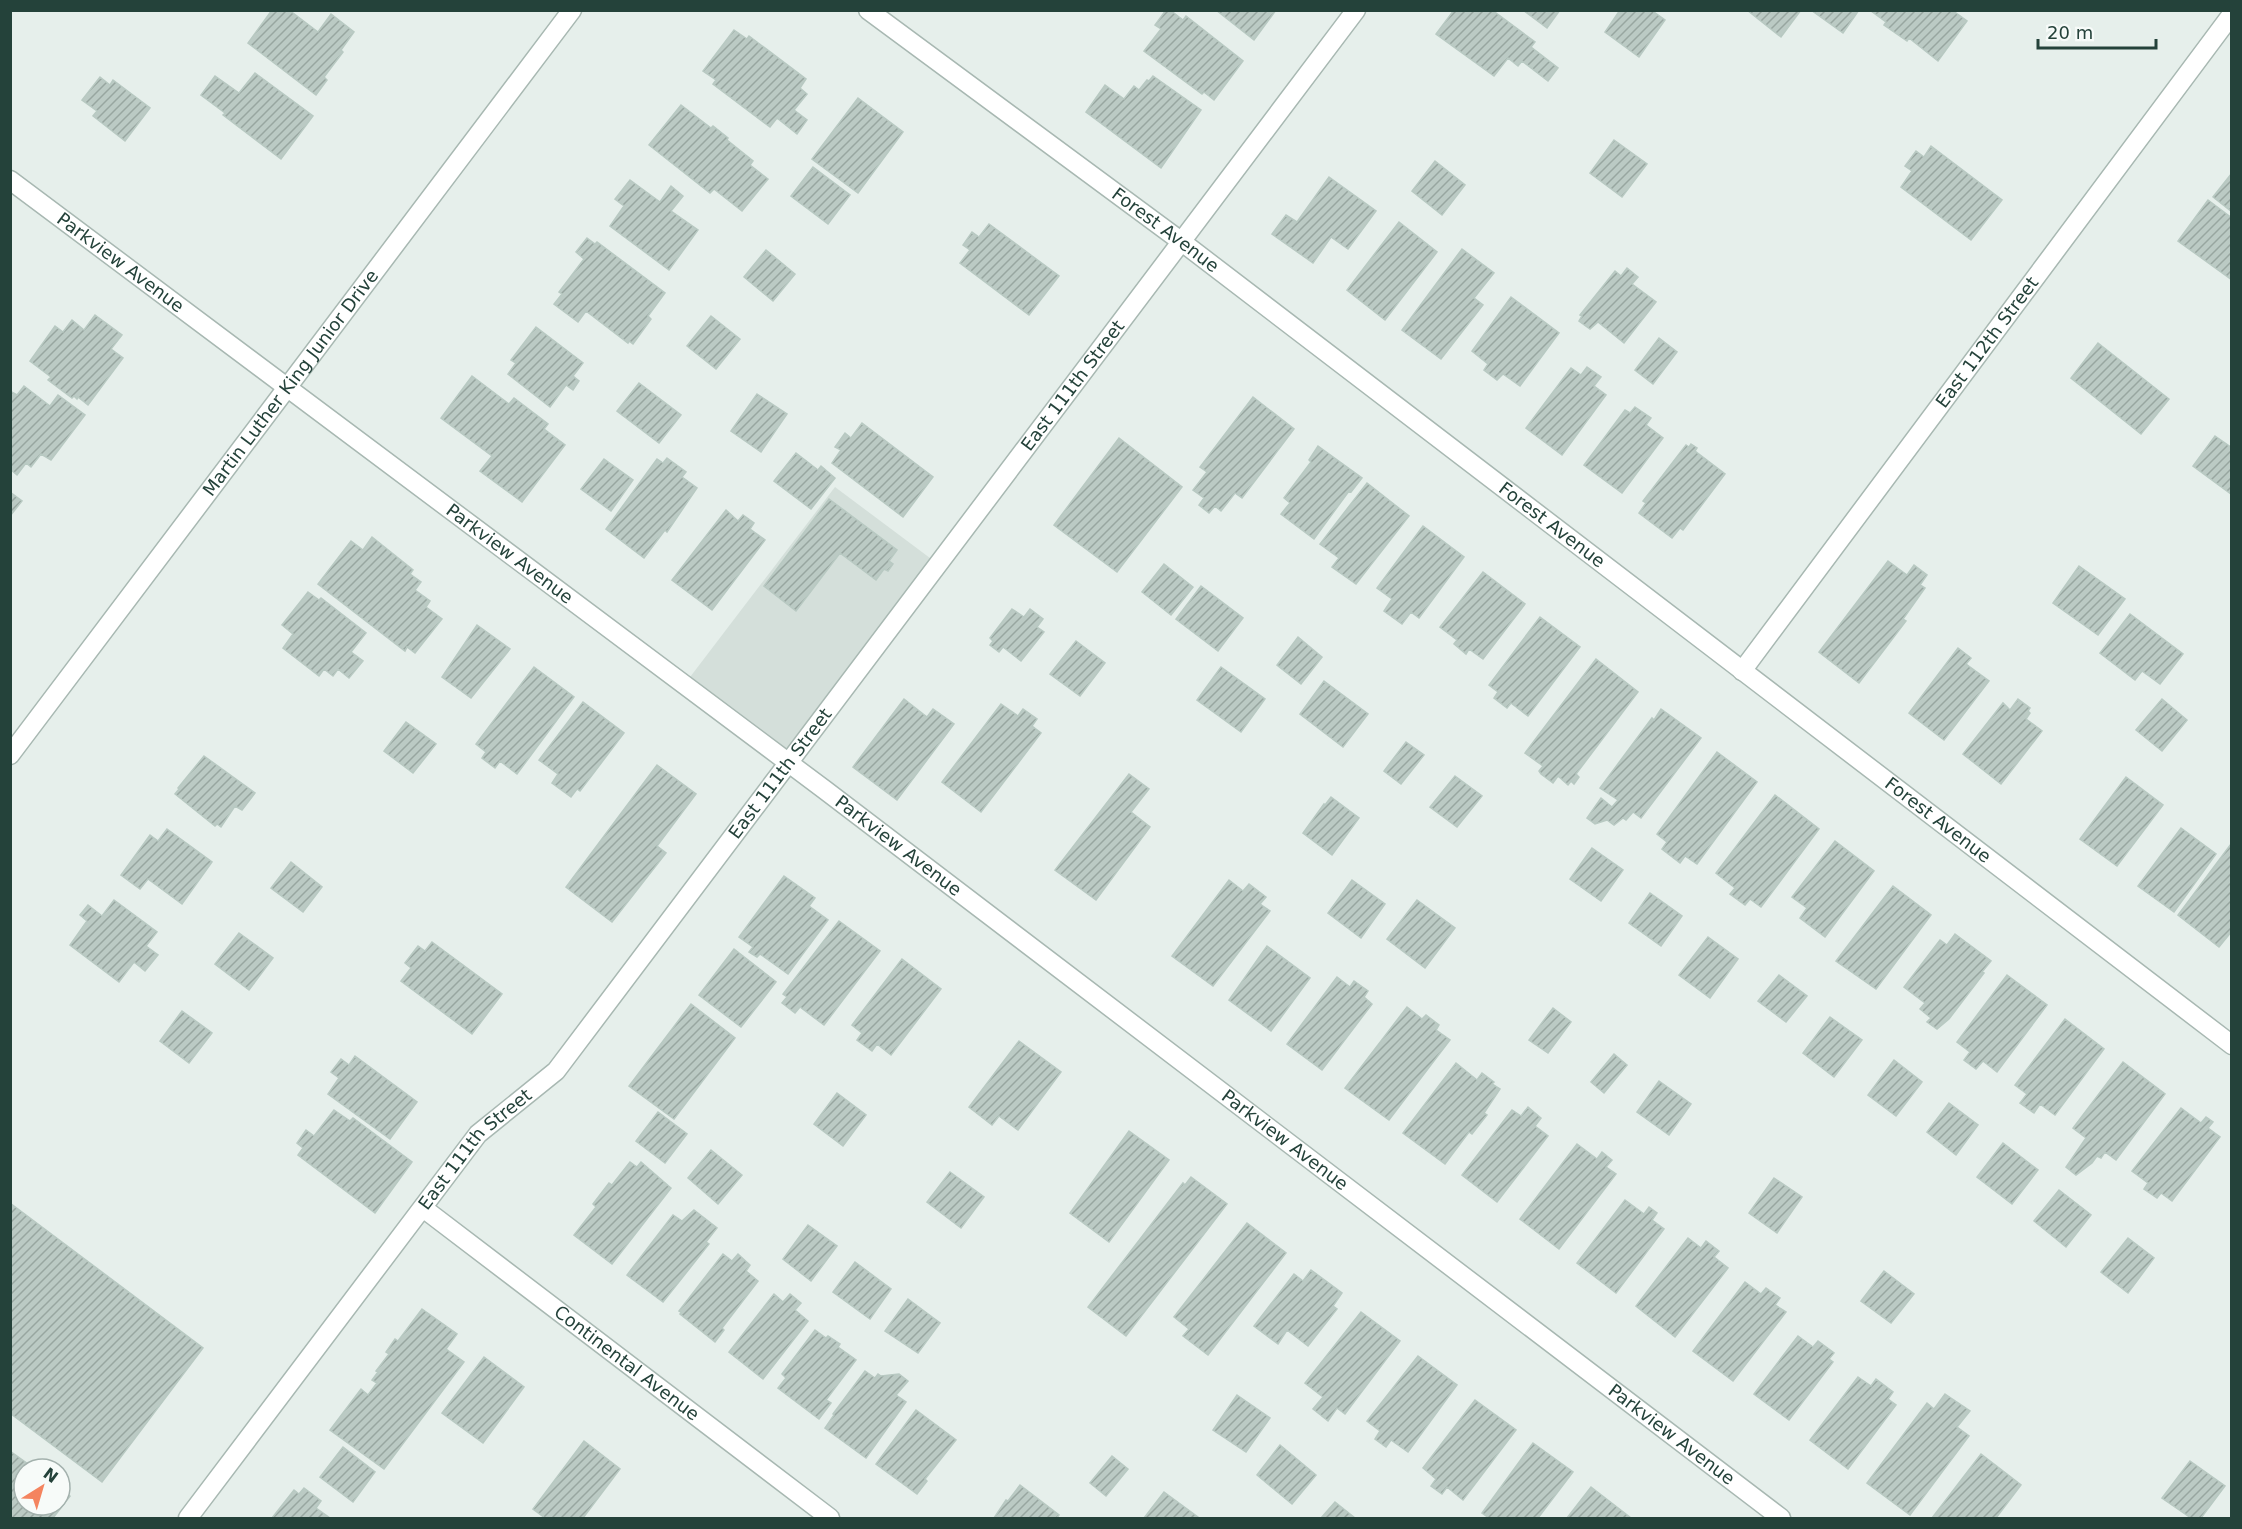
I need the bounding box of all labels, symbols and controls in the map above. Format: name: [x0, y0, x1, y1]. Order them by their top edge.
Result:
scale bar: [2038, 12, 2156, 50]
text: 20 m: [2047, 22, 2093, 43]
street label: Forest Avenue: [1108, 183, 1223, 276]
street label: Parkview Avenue: [53, 208, 188, 317]
street label: Martin Luther King Junior Drive: [198, 265, 382, 500]
street label: East 112th Street: [1931, 272, 2042, 412]
street label: East 111th Street: [1017, 316, 1128, 455]
street label: Forest Avenue: [1495, 477, 1609, 572]
street label: Parkview Avenue: [442, 499, 577, 608]
street label: East 111th Street: [724, 704, 836, 843]
street label: Forest Avenue: [1881, 772, 1995, 867]
street label: Parkview Avenue: [831, 791, 966, 900]
street label: East 111th Street: [414, 1084, 535, 1214]
street label: Parkview Avenue: [1218, 1085, 1352, 1194]
street label: Continental Avenue: [550, 1301, 704, 1425]
street label: Parkview Avenue: [1605, 1379, 1739, 1489]
north arrow: [12, 1457, 72, 1517]
text: N: [40, 1464, 62, 1487]

